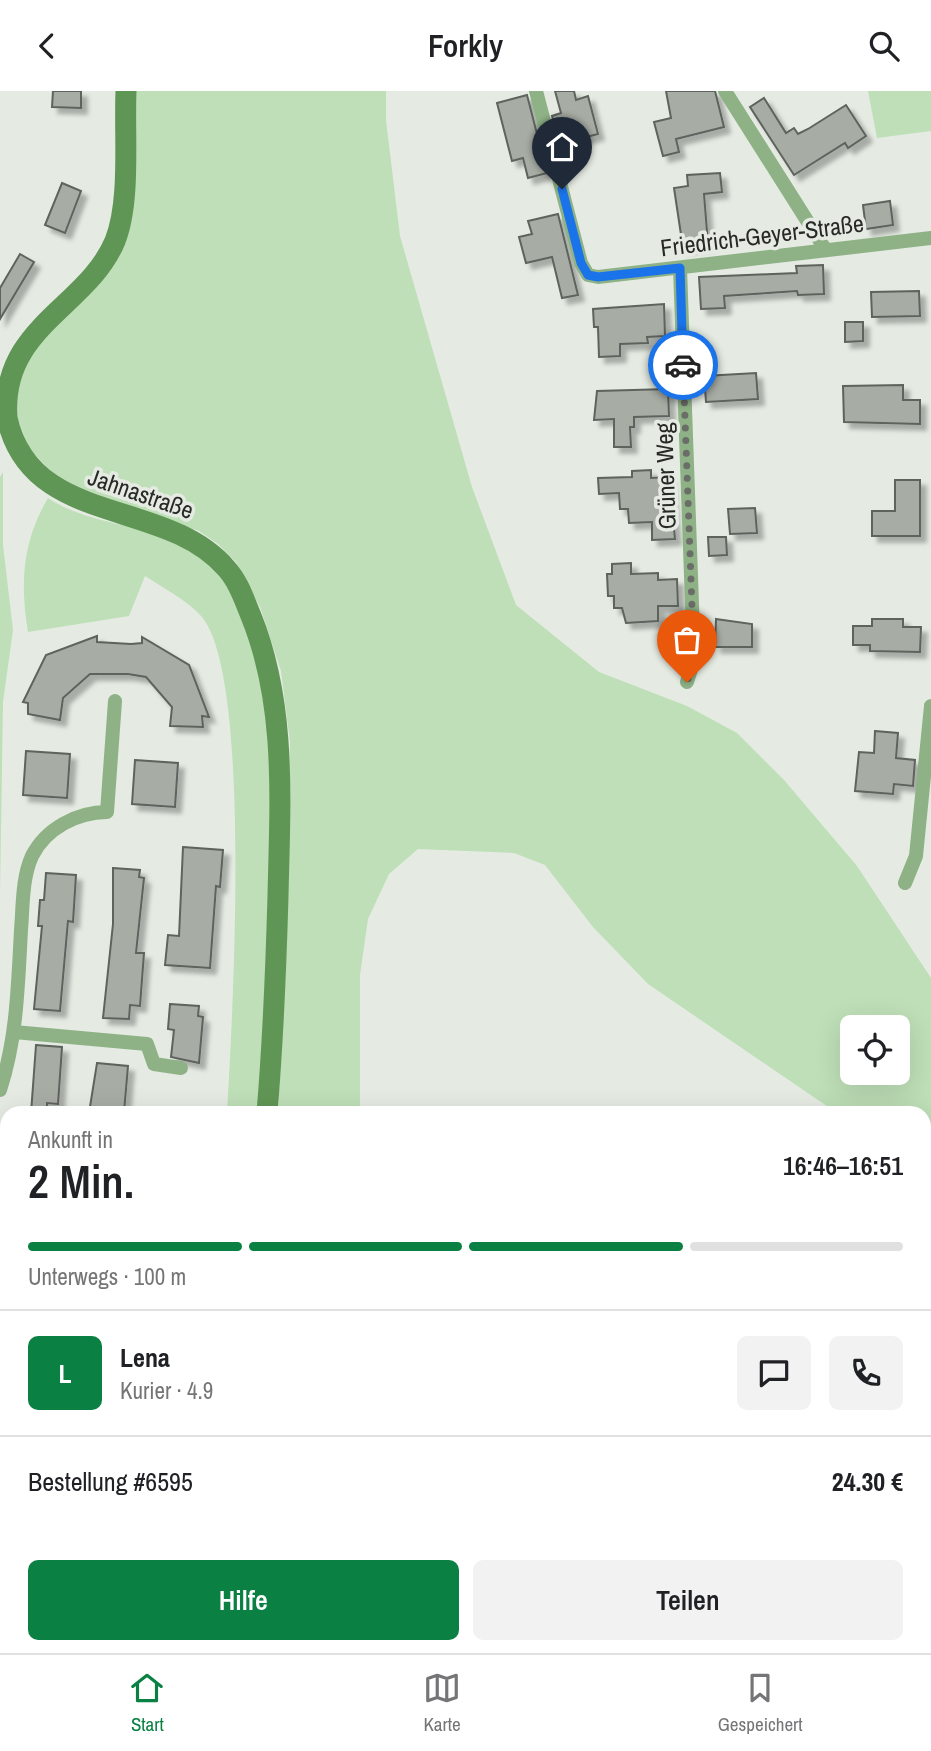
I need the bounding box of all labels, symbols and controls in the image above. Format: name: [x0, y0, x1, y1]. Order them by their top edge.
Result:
text: Forkly: [428, 24, 503, 67]
icon: back: [28, 27, 66, 65]
icon: search: [865, 27, 903, 65]
pin: [532, 117, 592, 189]
icon: home: [543, 128, 581, 166]
street label: Friedrich-Geyer-Straße: [659, 207, 865, 263]
courier: [648, 330, 718, 400]
icon: car: [664, 346, 702, 384]
street label: Grüner Weg: [647, 422, 683, 530]
street label: Jahnastraße: [84, 460, 198, 526]
pin: [657, 610, 717, 682]
icon: bag: [668, 621, 706, 659]
map controls: [840, 1015, 910, 1085]
button: locate: [840, 1015, 910, 1085]
text: Ankunft in: [28, 1124, 113, 1155]
text: 16:46–16:51: [783, 1148, 903, 1183]
text: 2 Min.: [28, 1150, 134, 1212]
text: Unterwegs · 100 m: [28, 1261, 186, 1292]
button: chat: [737, 1336, 811, 1410]
button: phone: [829, 1336, 903, 1410]
text: Lena: [120, 1340, 170, 1375]
text: L: [58, 1356, 72, 1391]
text: Kurier · 4.9: [120, 1375, 213, 1406]
text: Bestellung #6595: [28, 1464, 193, 1499]
text: 24.30 €: [832, 1464, 903, 1499]
button: Hilfe: [28, 1560, 459, 1640]
button: Teilen: [473, 1560, 903, 1640]
tab: Start: [128, 1669, 166, 1737]
tab: Karte: [423, 1669, 461, 1737]
tab: Gespeichert: [718, 1669, 803, 1737]

